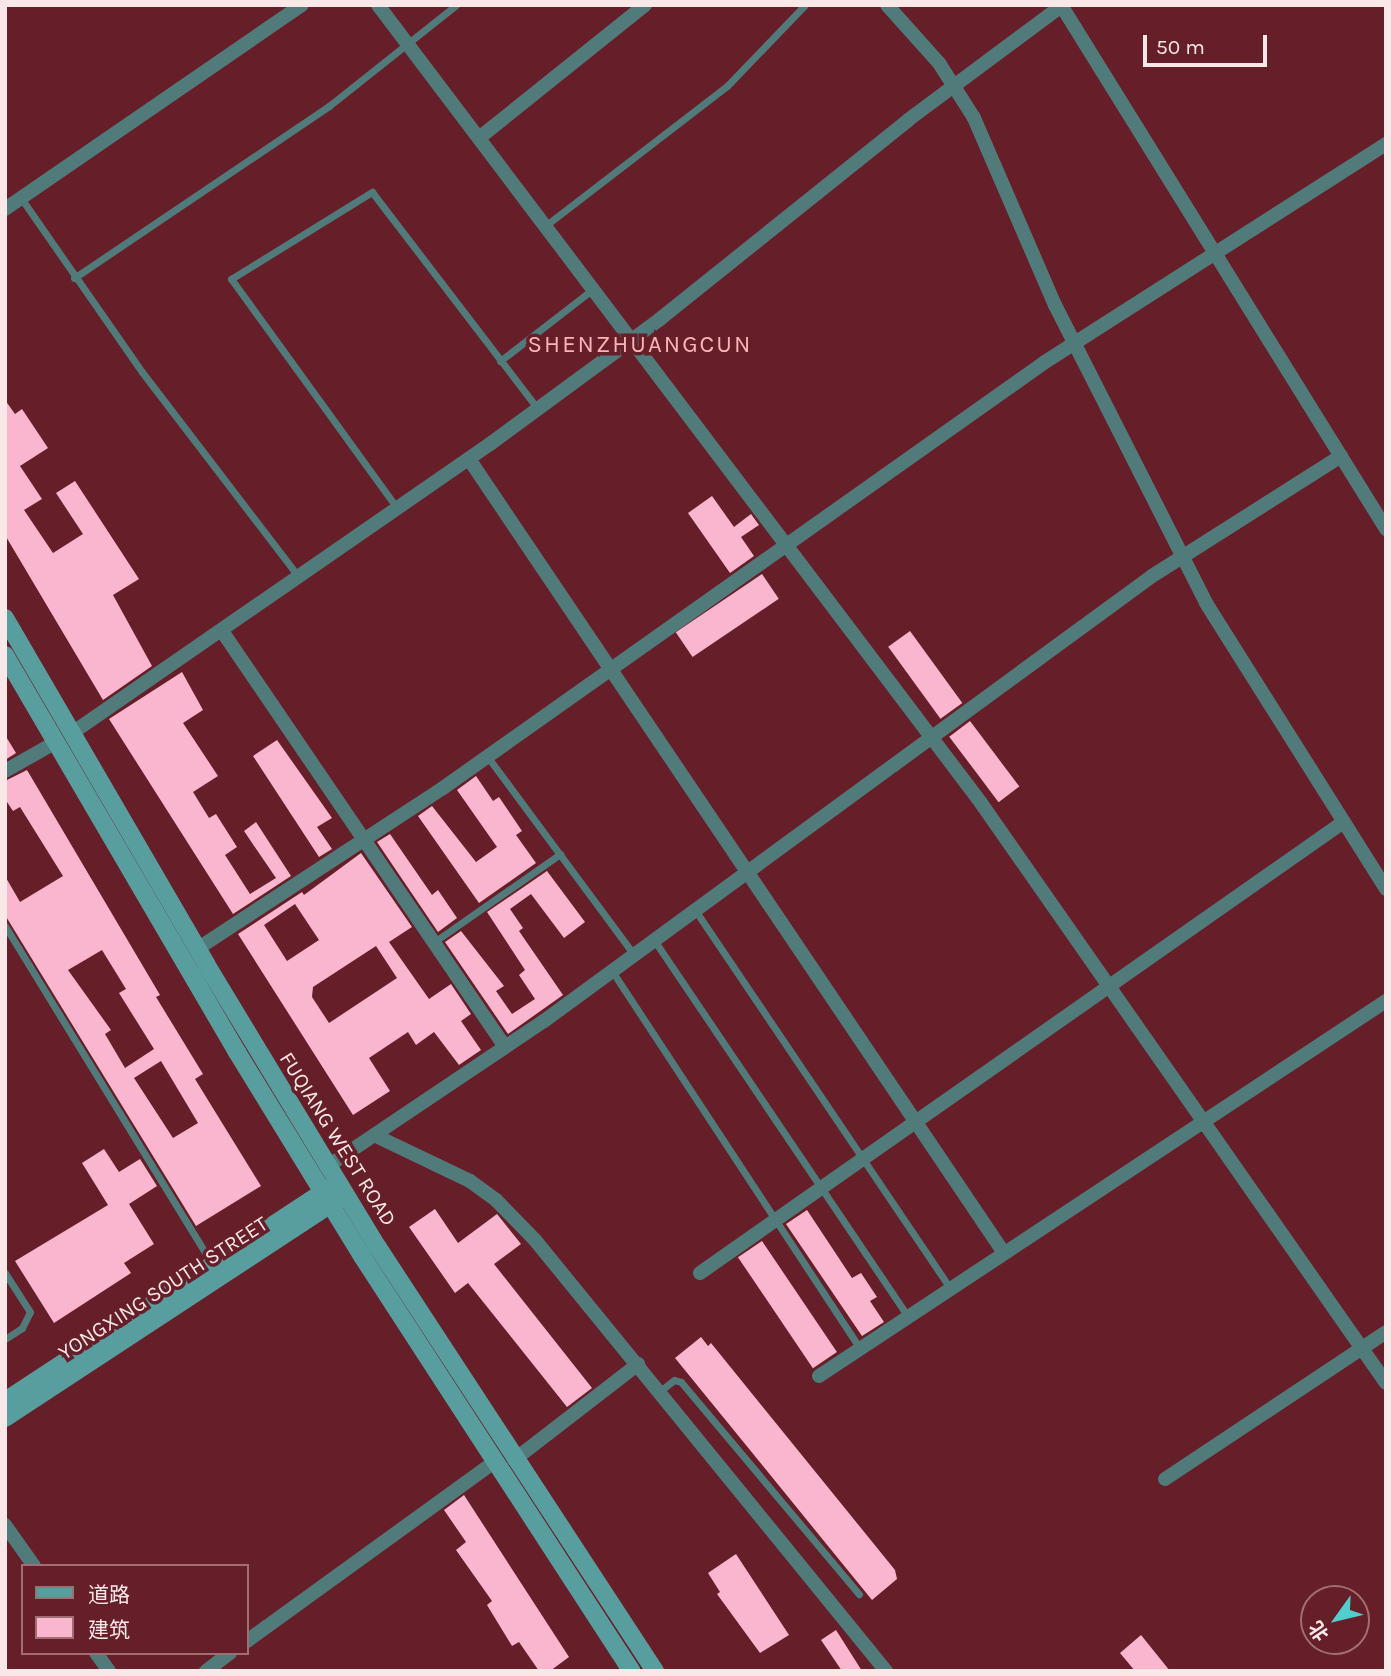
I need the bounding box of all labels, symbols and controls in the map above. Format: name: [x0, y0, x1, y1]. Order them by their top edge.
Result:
scale bar: [1146, 21, 1270, 65]
text: 50 m: [1156, 35, 1205, 59]
district label: SHENZHUANGCUN: [529, 331, 751, 359]
street label: FUQIANG WEST ROAD: [274, 1047, 402, 1231]
street label: YONGXING SOUTH STREET: [54, 1211, 272, 1365]
legend: [21, 1564, 248, 1655]
text: 道路: [88, 1583, 130, 1607]
north arrow: [1300, 1585, 1370, 1655]
text: 北: [1305, 1617, 1334, 1645]
text: 建筑: [88, 1618, 130, 1642]

